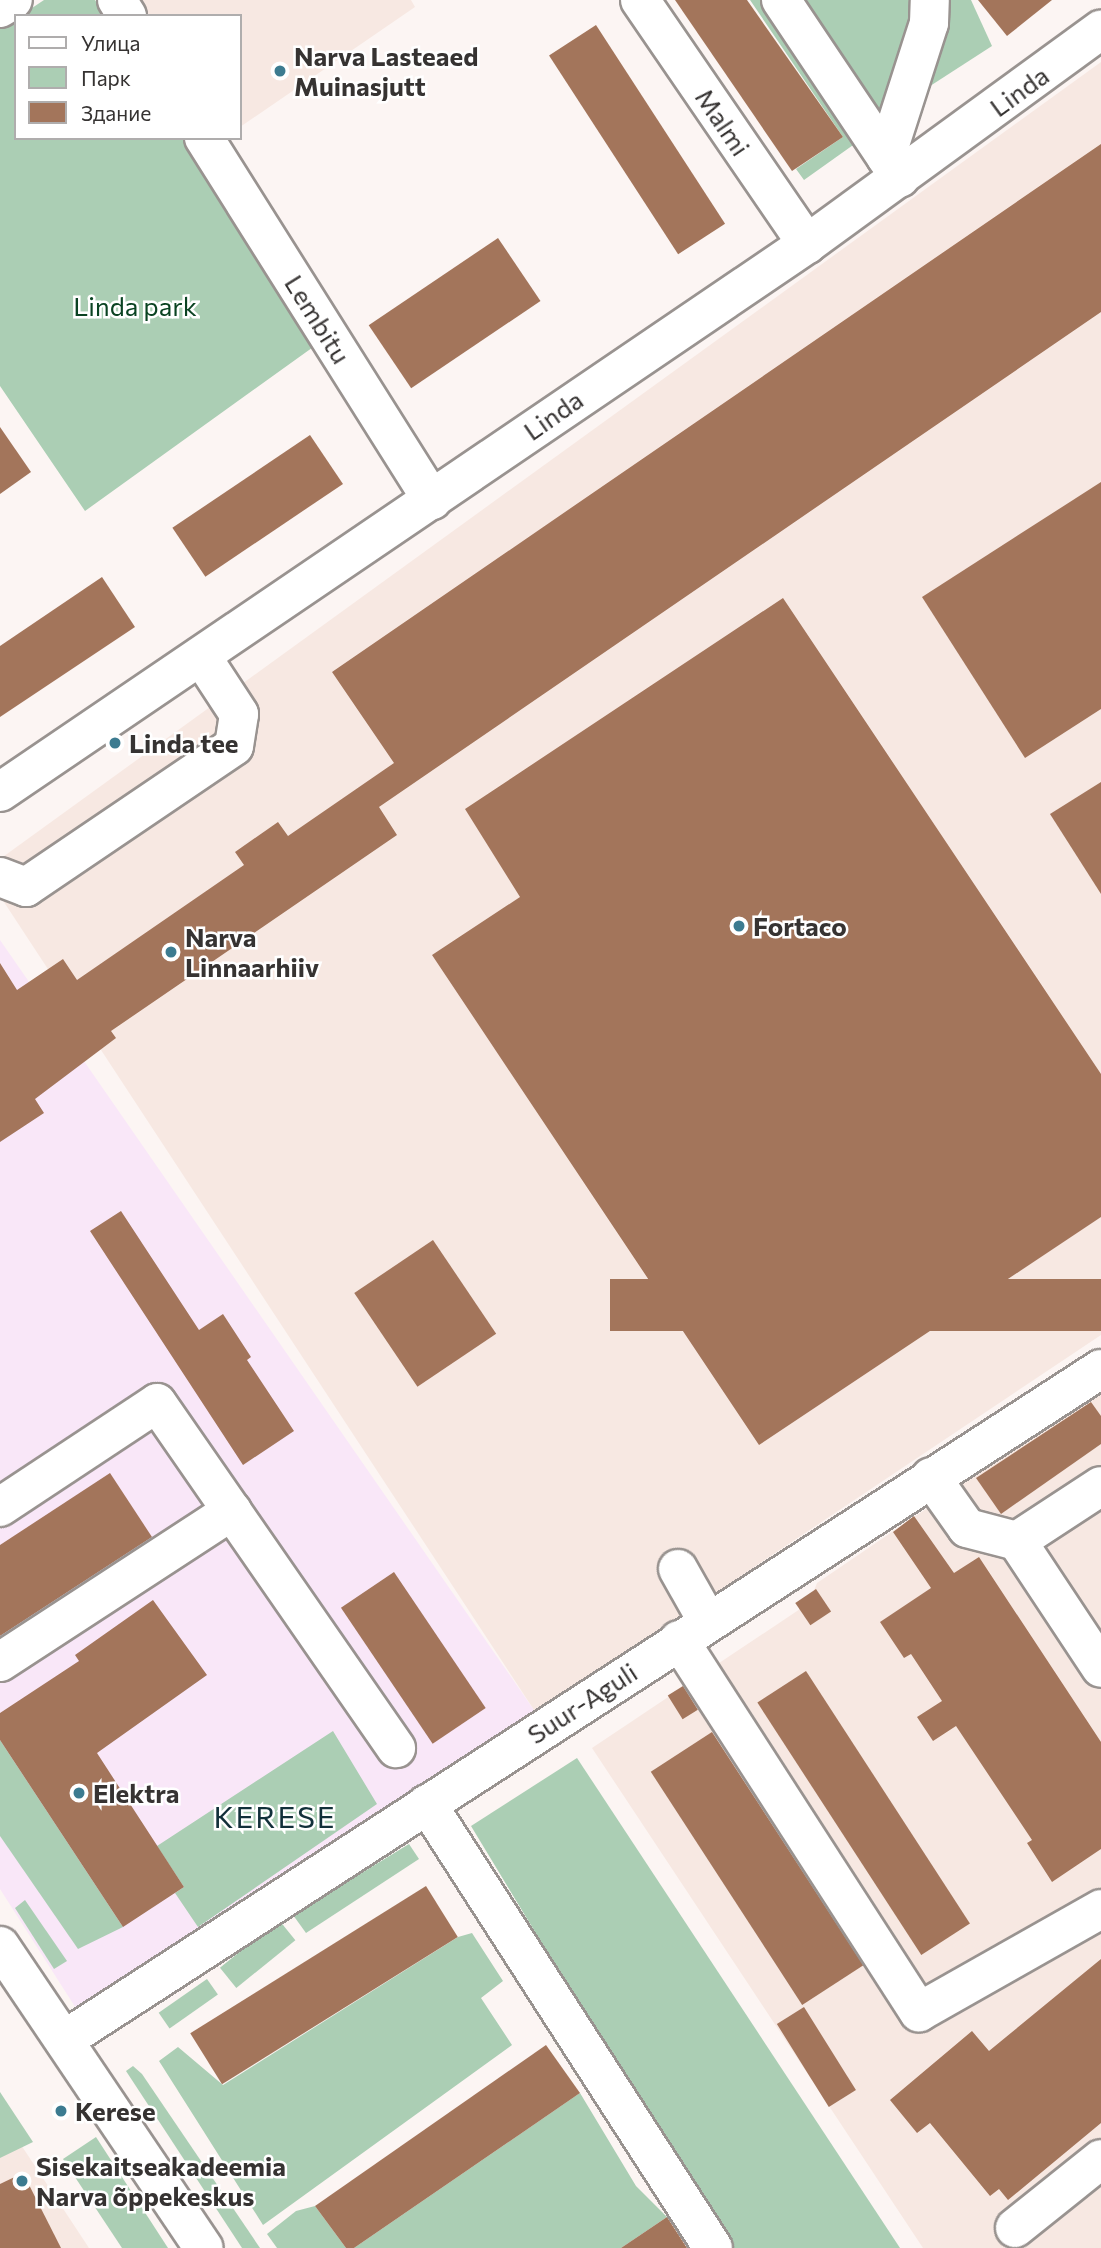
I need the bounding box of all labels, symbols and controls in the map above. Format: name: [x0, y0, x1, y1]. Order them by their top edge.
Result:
legend: [14, 14, 242, 140]
text: Улица: [81, 30, 140, 55]
place label: Narva Lasteaed Muinasjutt: [294, 40, 478, 102]
street label: Linda: [984, 59, 1054, 123]
marker: Narva Lasteaed Muinasjutt: [272, 63, 288, 79]
text: Парк: [81, 65, 131, 90]
street label: Malmi: [689, 83, 757, 161]
text: Здание: [81, 100, 151, 125]
street label: Lembitu: [279, 269, 357, 369]
park label: Linda park: [73, 290, 197, 322]
street label: Linda: [517, 384, 589, 446]
place label: Linda tee: [129, 727, 239, 759]
marker: Linda tee: [107, 735, 123, 751]
place label: Fortaco: [753, 910, 847, 942]
marker: Fortaco: [731, 918, 747, 934]
place label: Narva Linnaarhiiv: [185, 921, 319, 982]
marker: Narva Linnaarhiiv: [163, 944, 179, 960]
street label: Suur-Aguli: [521, 1656, 643, 1750]
place label: Elektra: [93, 1777, 179, 1809]
marker: Elektra: [71, 1785, 87, 1801]
district label: KERESE: [214, 1798, 336, 1834]
place label: Kerese: [75, 2095, 156, 2127]
marker: Kerese: [53, 2103, 69, 2119]
place label: Sisekaitseakadeemia Narva õppekeskus: [36, 2150, 286, 2212]
marker: Sisekaitseakadeemia Narva õppekeskus: [14, 2173, 30, 2189]

